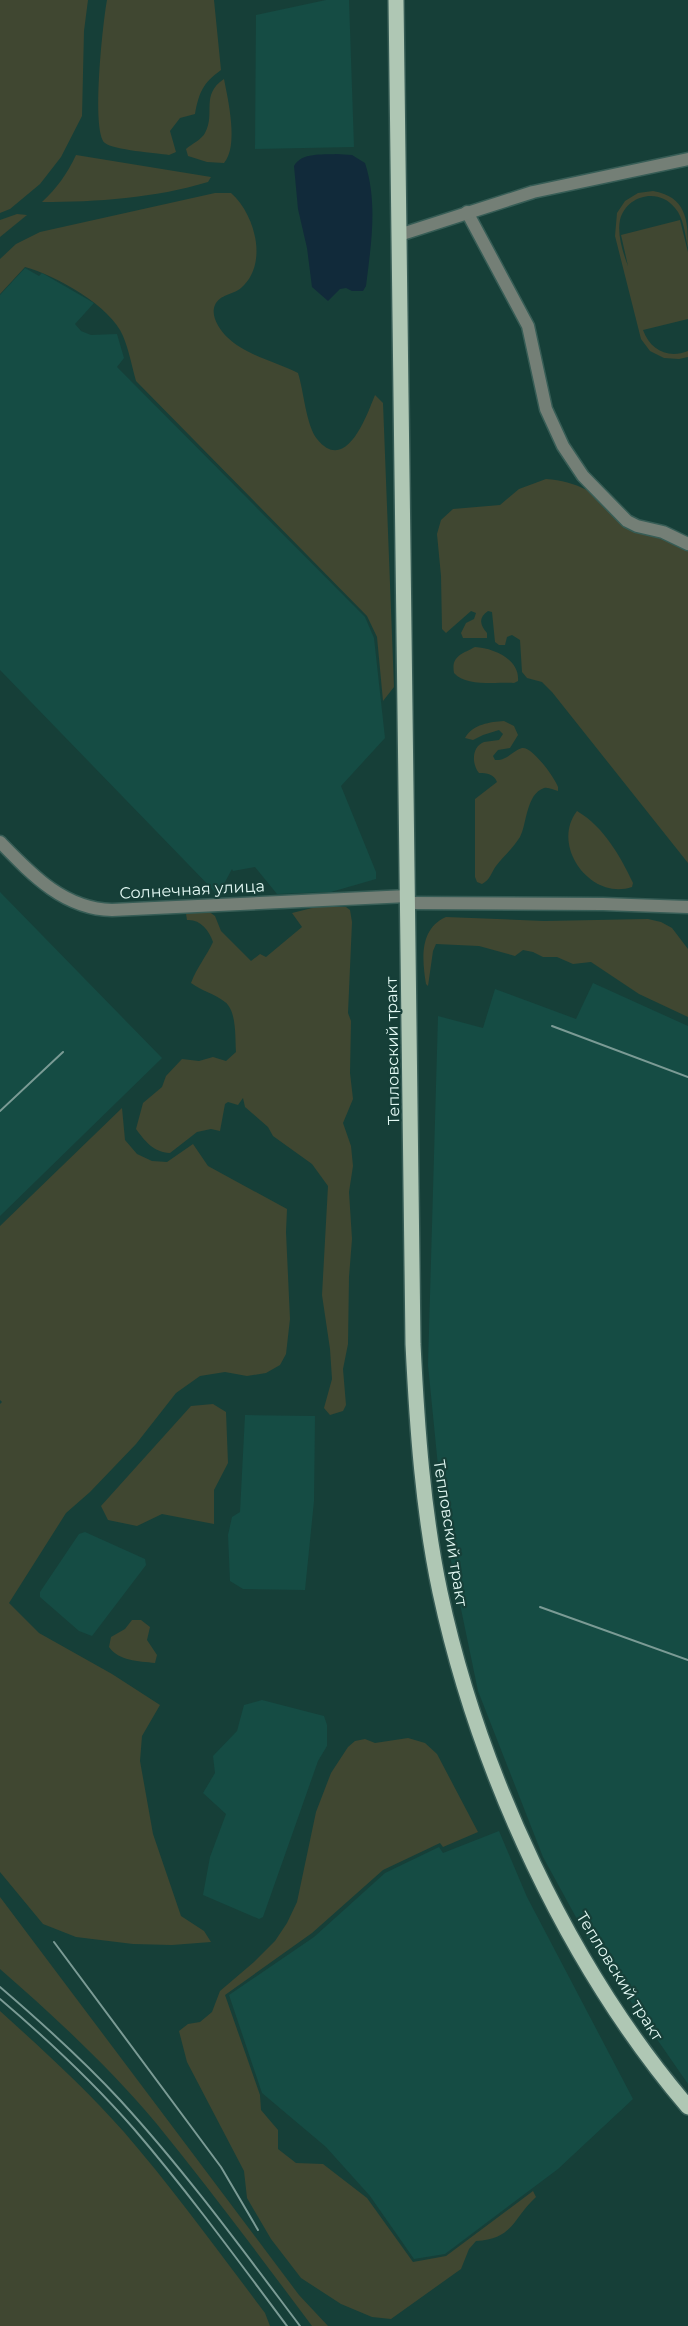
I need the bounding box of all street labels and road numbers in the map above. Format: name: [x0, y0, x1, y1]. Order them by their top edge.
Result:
street label: Солнечная улица: [119, 876, 265, 903]
street label: Тепловский тракт: [382, 976, 403, 1125]
street label: Тепловский тракт: [430, 1458, 472, 1608]
street label: Тепловский тракт: [572, 1908, 667, 2045]

